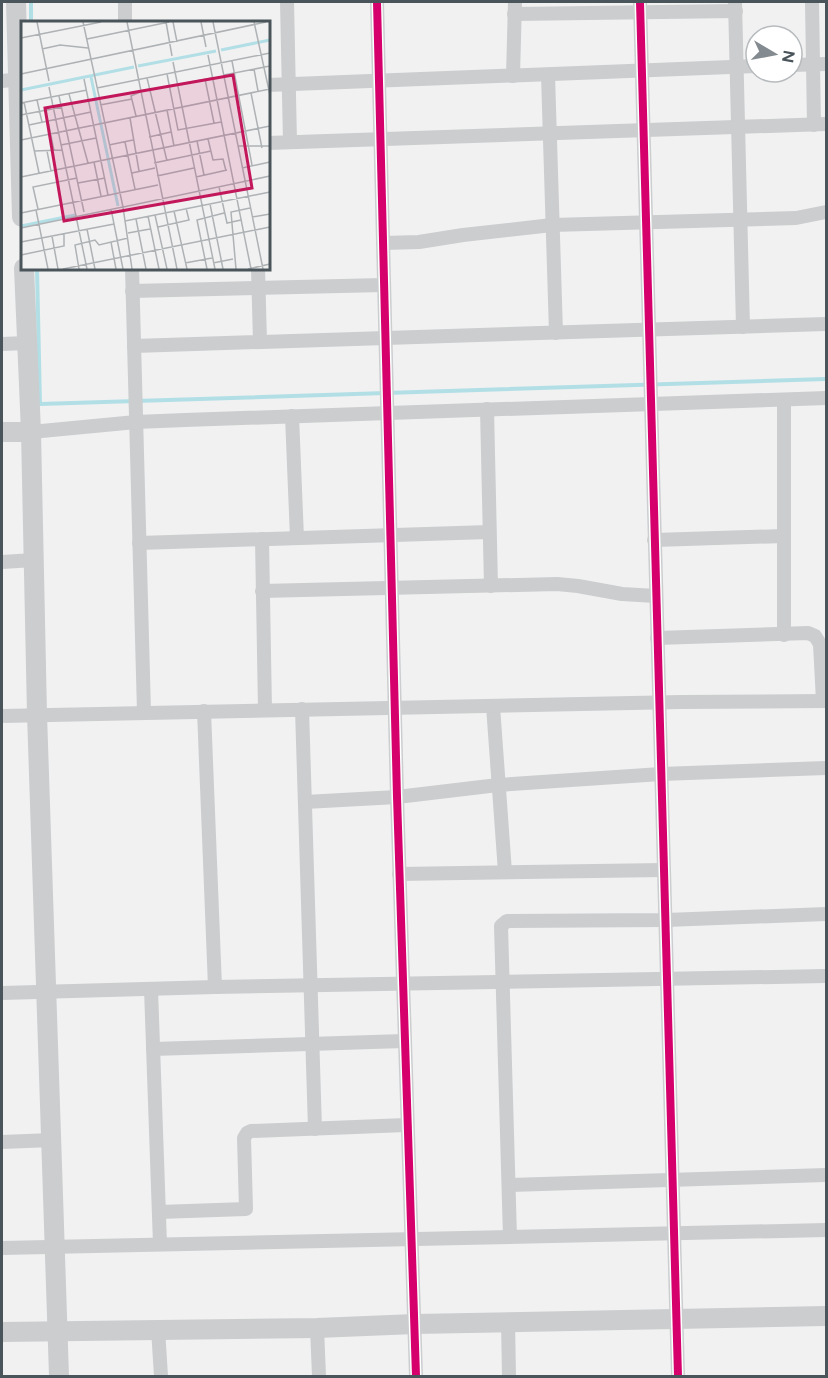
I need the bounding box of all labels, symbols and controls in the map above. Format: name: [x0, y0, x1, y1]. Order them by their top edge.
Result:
inset map: [21, 21, 270, 270]
north arrow: [744, 24, 804, 84]
text: N: [778, 49, 799, 64]

